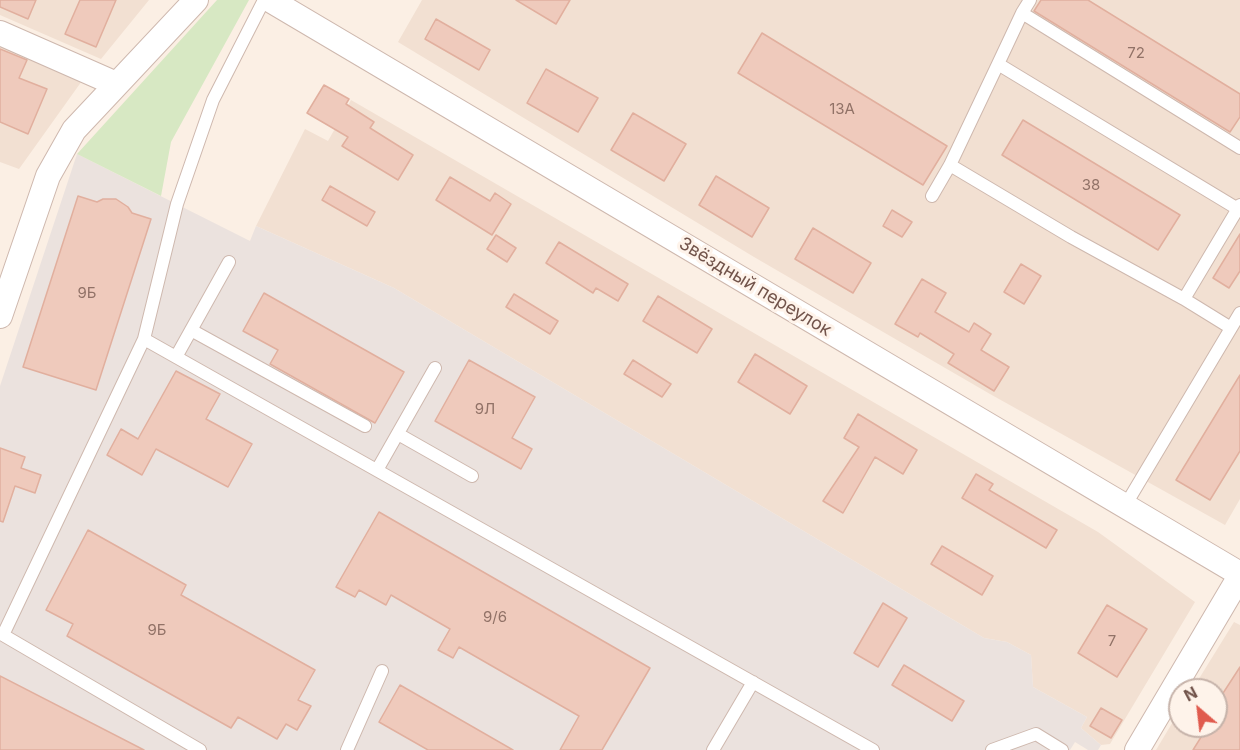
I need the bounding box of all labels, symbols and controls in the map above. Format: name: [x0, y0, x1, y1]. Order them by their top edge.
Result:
house number: 72: [1127, 44, 1145, 62]
house number: 13А: [829, 100, 855, 118]
house number: 38: [1082, 176, 1100, 194]
street label: Звёздный переулок: [675, 233, 835, 341]
house number: 9Б: [78, 284, 96, 302]
house number: 9Л: [475, 400, 495, 418]
house number: 9/6: [483, 608, 507, 626]
house number: 9Б: [148, 621, 166, 639]
house number: 7: [1108, 632, 1116, 650]
north arrow: [1168, 678, 1228, 738]
text: N: [1180, 682, 1201, 706]

